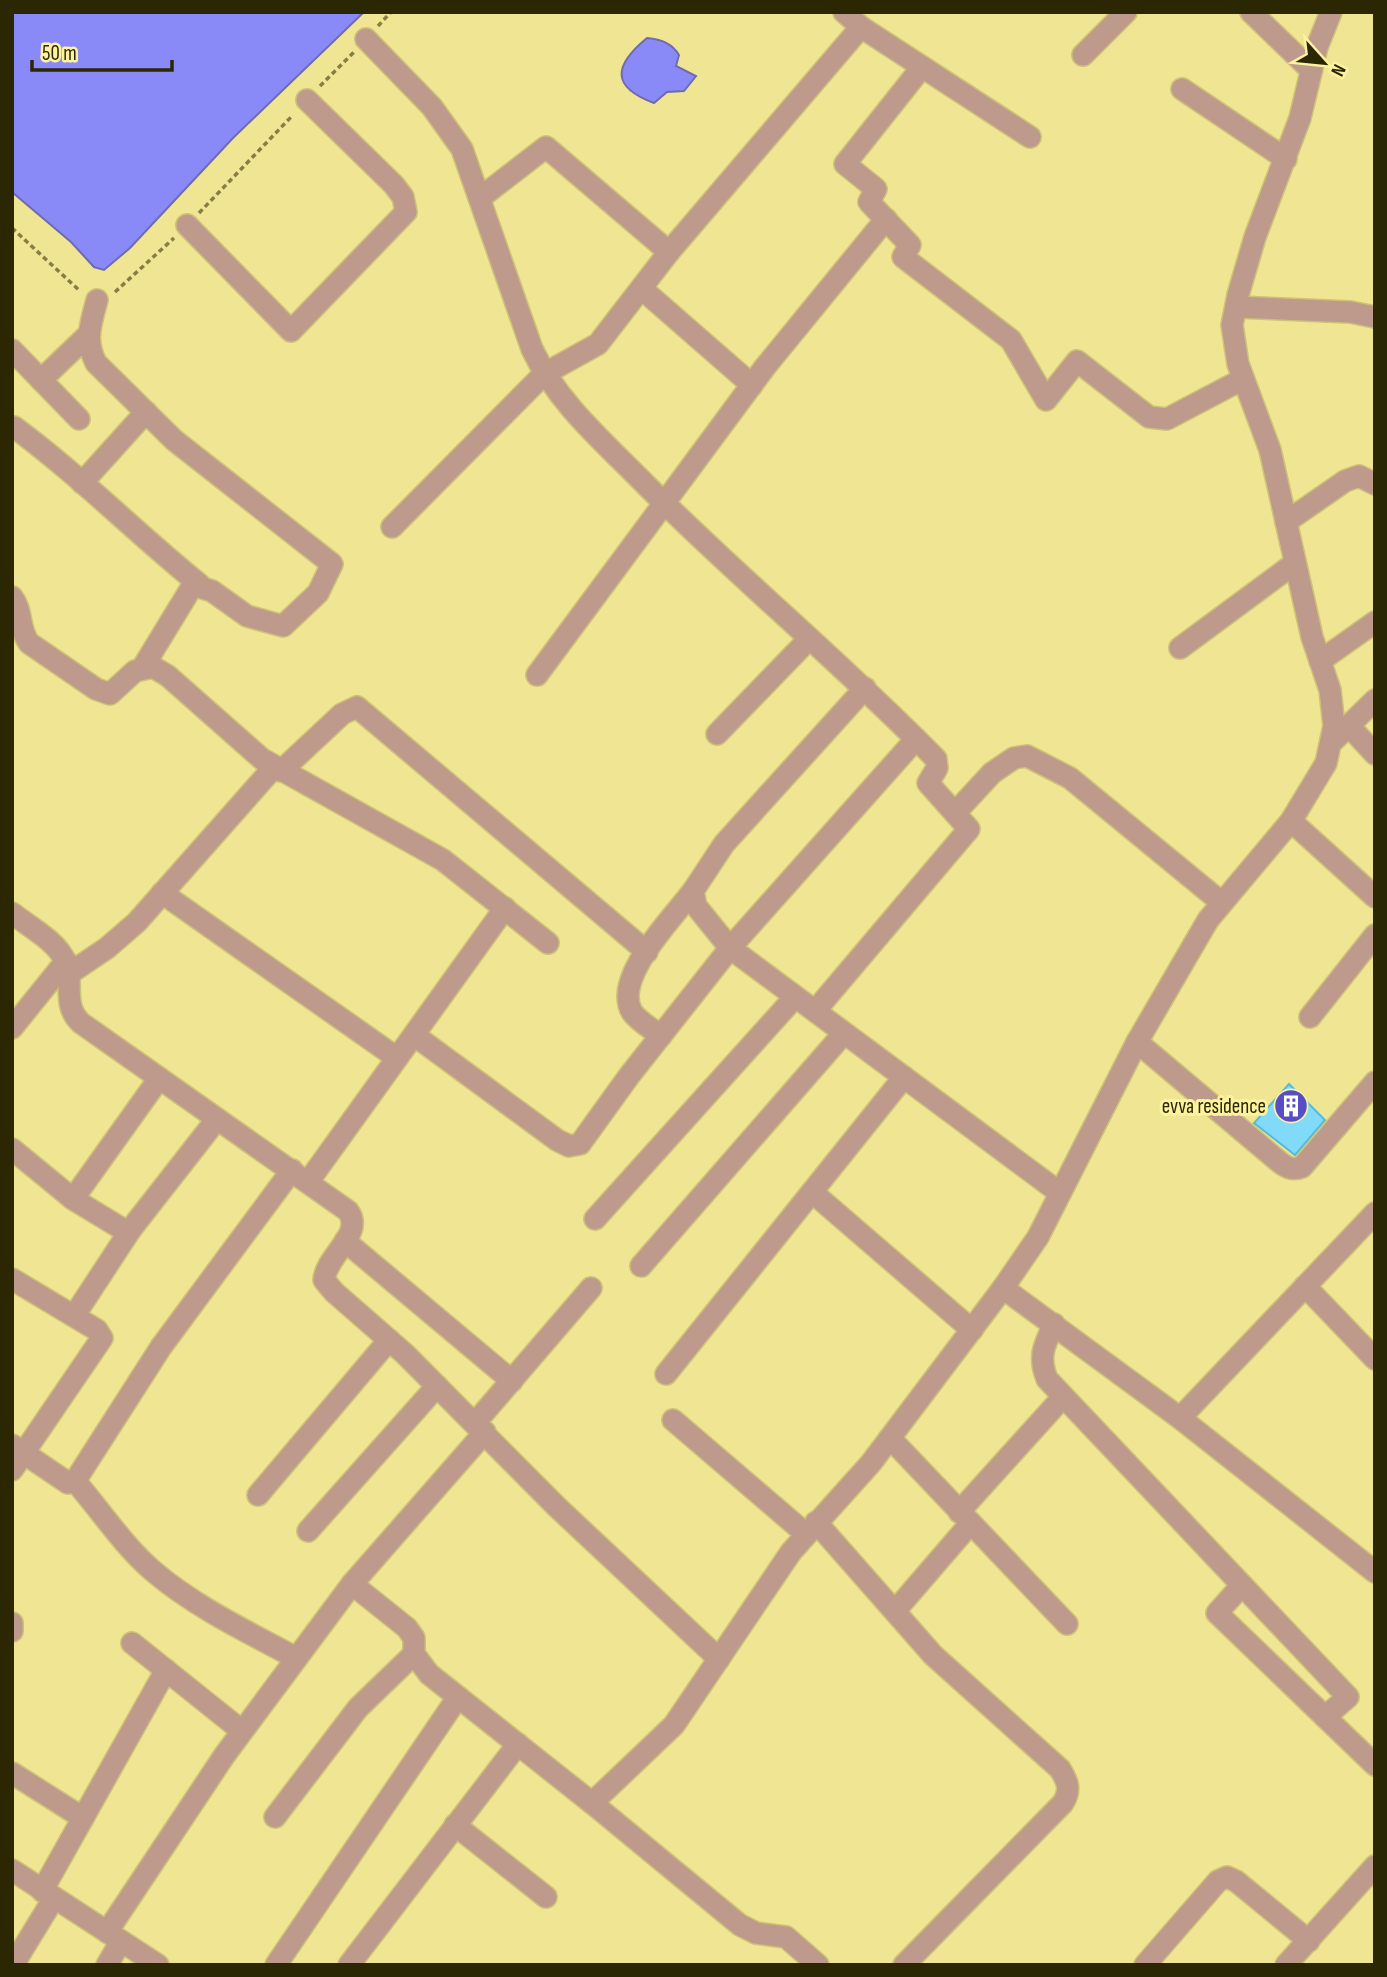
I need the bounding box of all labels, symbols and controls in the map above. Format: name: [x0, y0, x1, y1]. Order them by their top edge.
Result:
scale bar: [32, 28, 172, 72]
north arrow: [1289, 28, 1359, 98]
text: 50 m: [42, 41, 77, 66]
text: N: [1325, 60, 1350, 80]
building icon: evva residence: [1272, 1087, 1310, 1125]
place label: evva residence: [1162, 1094, 1266, 1119]

